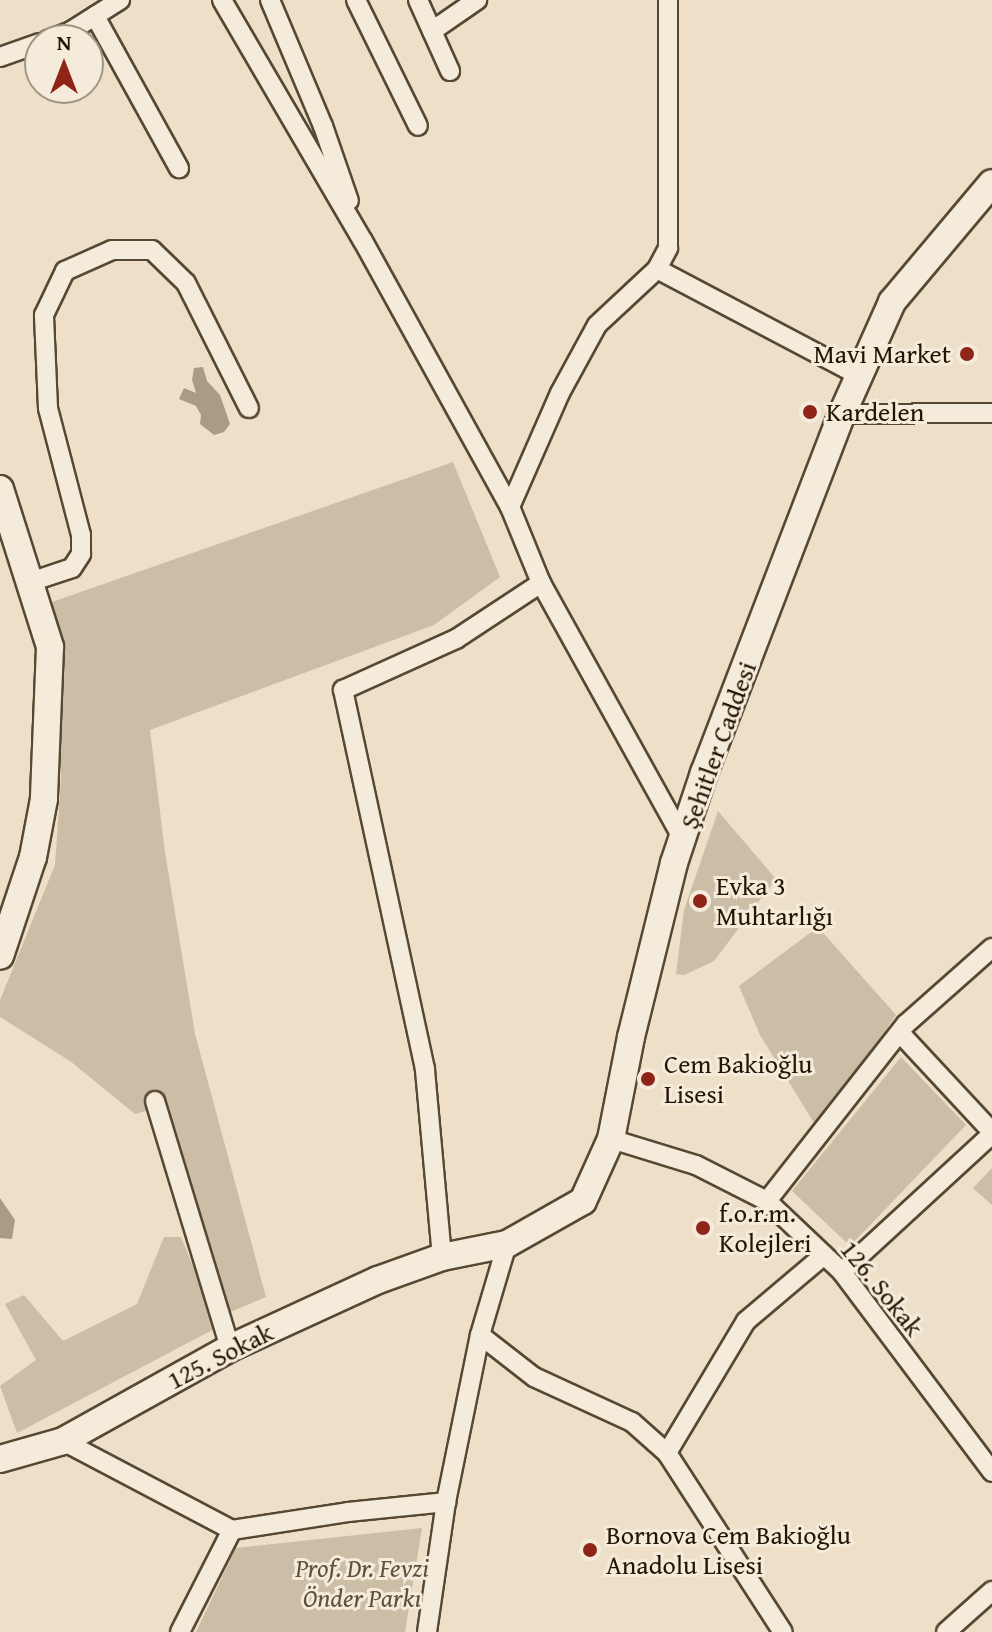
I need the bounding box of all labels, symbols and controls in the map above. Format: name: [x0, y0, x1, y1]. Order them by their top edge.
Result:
north arrow: [24, 24, 104, 104]
text: N: [57, 26, 71, 58]
place label: Mavi Market: [813, 338, 951, 370]
marker: Mavi Market: [958, 345, 976, 363]
place label: Kardelen: [826, 396, 924, 428]
marker: Kardelen: [801, 403, 819, 421]
street label: Şehitler Caddesi: [673, 657, 763, 833]
place label: Evka 3 Muhtarlığı: [716, 870, 833, 932]
marker: Evka 3 Muhtarlığı: [691, 892, 709, 910]
place label: Cem Bakioğlu Lisesi: [664, 1048, 812, 1110]
marker: Cem Bakioğlu Lisesi: [639, 1070, 657, 1088]
place label: f.o.r.m. Kolejleri: [719, 1197, 812, 1258]
marker: f.o.r.m. Kolejleri: [694, 1219, 712, 1237]
street label: 126. Sokak: [834, 1234, 930, 1342]
street label: 125. Sokak: [162, 1316, 278, 1396]
place label: Bornova Cem Bakioğlu Anadolu Lisesi: [606, 1519, 851, 1580]
marker: Bornova Cem Bakioğlu Anadolu Lisesi: [581, 1541, 599, 1559]
park label: Prof. Dr. Fevzi Önder Parkı: [295, 1552, 429, 1614]

